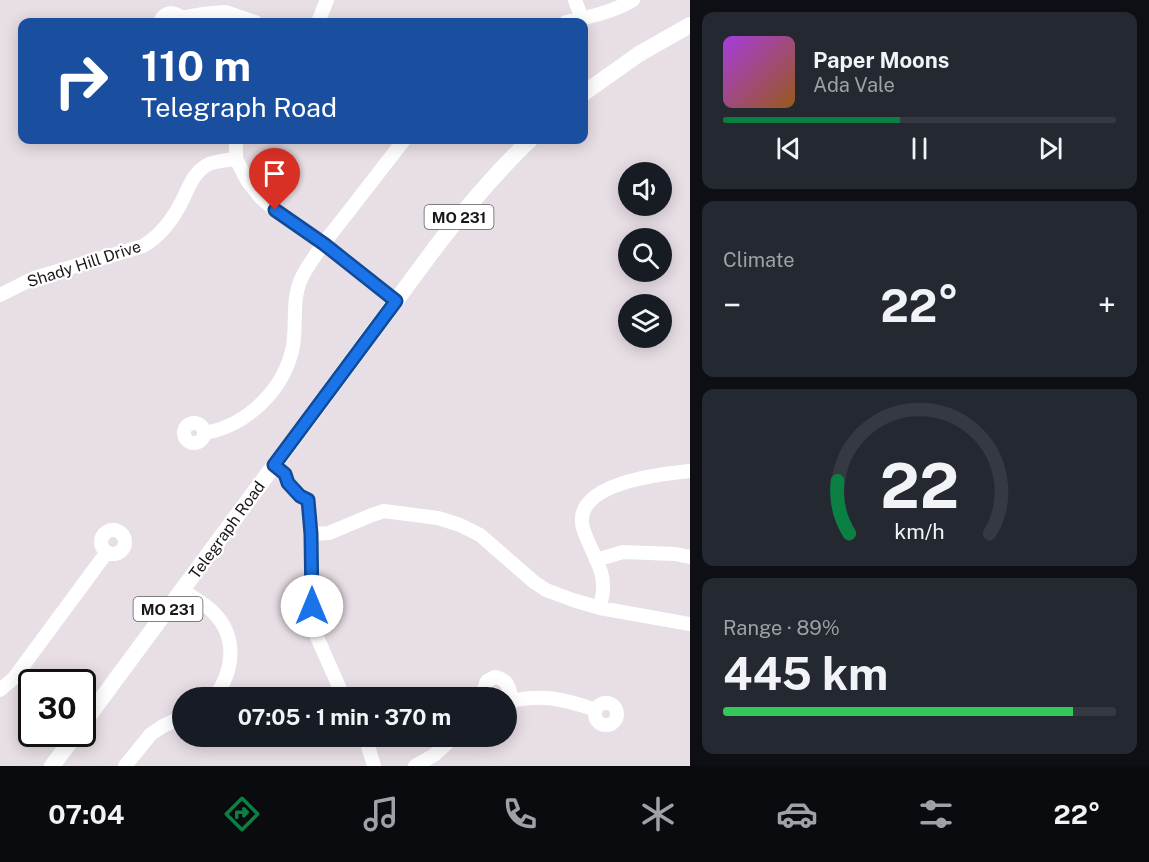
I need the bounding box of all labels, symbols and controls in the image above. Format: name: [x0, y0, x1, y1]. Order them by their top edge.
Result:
text: 110 m: [141, 41, 251, 90]
icon: right: [42, 42, 120, 120]
text: Paper Moons: [813, 47, 949, 73]
text: Ada Vale: [813, 73, 895, 97]
text: Telegraph Road: [141, 91, 337, 123]
icon: previous: [772, 132, 805, 165]
icon: pause: [903, 132, 936, 165]
icon: next: [1034, 132, 1067, 165]
pin: [249, 148, 300, 210]
icon: arrive: [258, 157, 291, 190]
map controls: [618, 162, 672, 348]
button: sound: [618, 162, 672, 216]
road number: MO 231: [424, 205, 494, 229]
button: search: [618, 228, 672, 282]
street label: Shady Hill Drive: [25, 237, 143, 291]
text: Climate: [723, 248, 795, 272]
text: 22°: [880, 279, 959, 332]
text: −: [723, 286, 741, 324]
text: +: [1098, 286, 1116, 324]
button: layers: [618, 294, 672, 348]
text: 22: [880, 449, 959, 522]
street label: Telegraph Road: [185, 477, 269, 583]
text: km/h: [894, 520, 945, 545]
position arrow: [280, 574, 344, 638]
road number: MO 231: [134, 597, 202, 621]
text: Range · 89%: [723, 616, 840, 640]
text: 445 km: [723, 647, 888, 700]
speed limit sign: 30: [18, 669, 96, 747]
text: 07:05 · 1 min · 370 m: [238, 704, 451, 730]
icon: directions: [221, 793, 263, 835]
icon: music: [360, 793, 402, 835]
icon: phone: [499, 793, 541, 835]
icon: climate: [637, 793, 679, 835]
icon: car: [776, 793, 818, 835]
icon: filters: [915, 793, 957, 835]
text: 07:04: [48, 798, 125, 830]
text: 22°: [1054, 798, 1101, 830]

